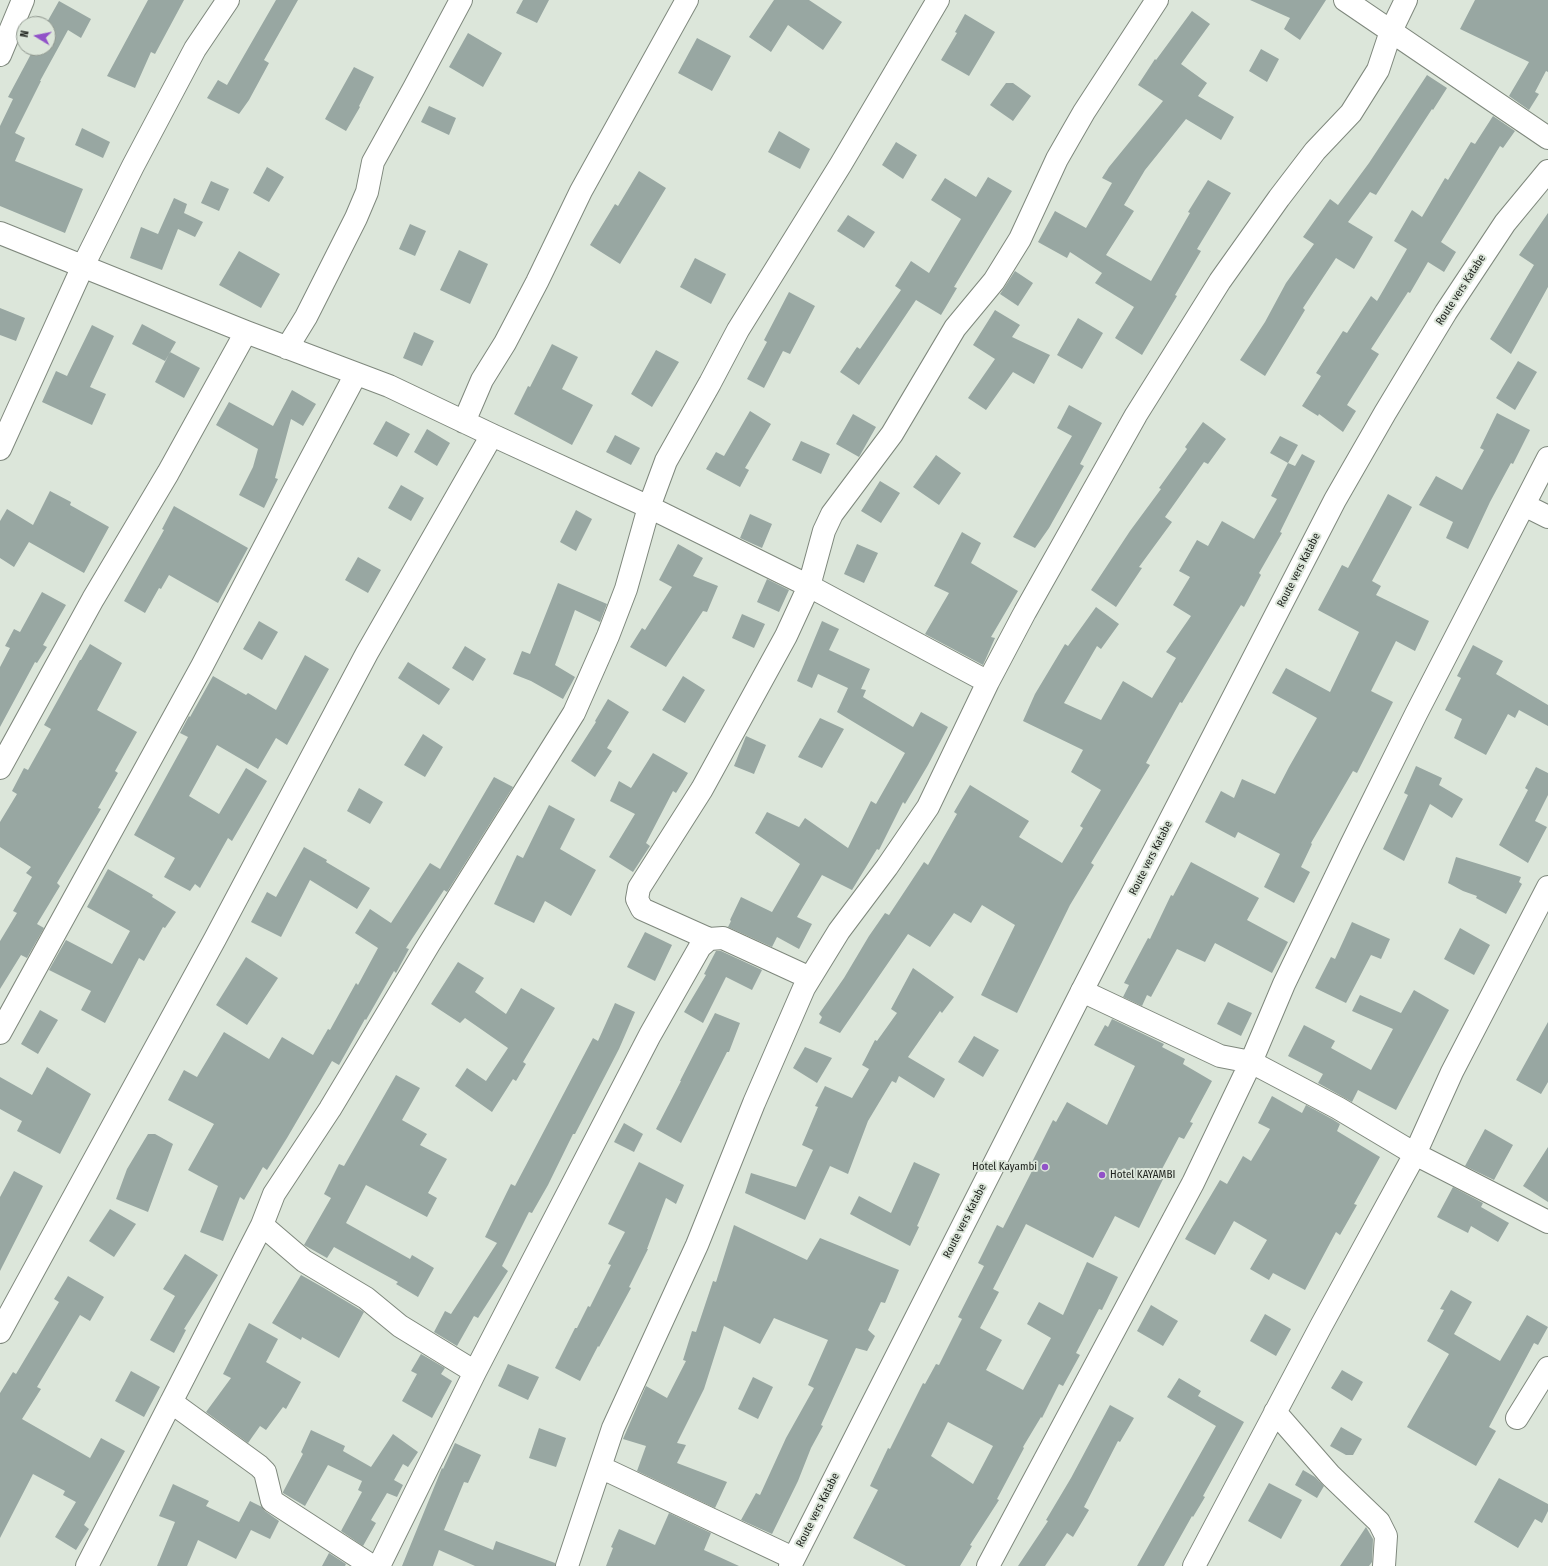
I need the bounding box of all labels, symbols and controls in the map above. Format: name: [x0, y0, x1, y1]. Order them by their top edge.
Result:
north arrow: [16, 16, 56, 56]
text: N: [18, 30, 32, 38]
street label: Route vers Katabe: [1433, 252, 1489, 328]
street label: Route vers Katabe: [1275, 531, 1323, 609]
street label: Route vers Katabe: [1127, 819, 1175, 897]
place label: Hotel Kayambi: [972, 1160, 1037, 1174]
marker: Hotel Kayambi: [1040, 1162, 1050, 1172]
place label: Hotel KAYAMBI: [1110, 1168, 1175, 1182]
marker: Hotel KAYAMBI: [1097, 1170, 1107, 1180]
street label: Route vers Katabe: [941, 1182, 989, 1260]
street label: Route vers Katabe: [794, 1471, 842, 1549]

